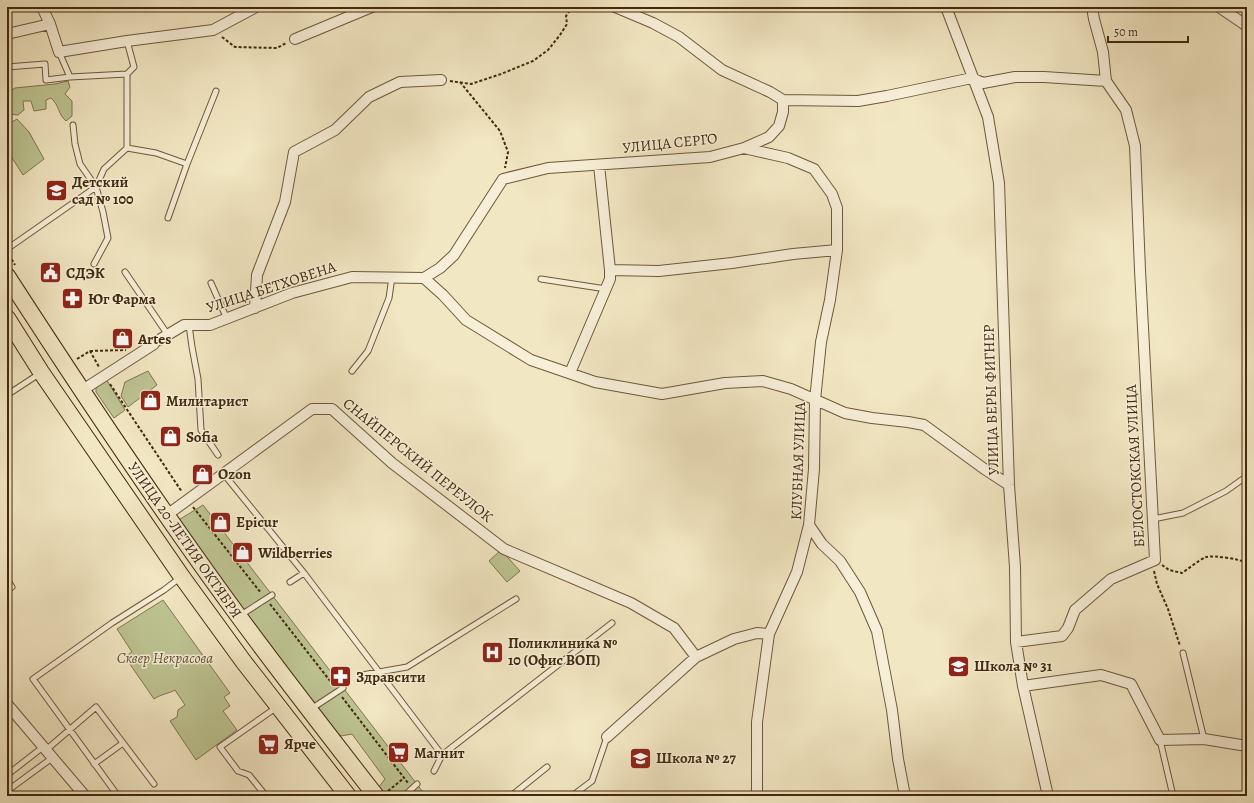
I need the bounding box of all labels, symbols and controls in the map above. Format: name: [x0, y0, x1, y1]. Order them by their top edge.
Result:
scale bar: [1108, 18, 1188, 44]
text: 50 m: [1114, 24, 1138, 40]
street label: УЛИЦА СЕРГО: [622, 128, 718, 158]
place label: Детский сад № 100: [72, 172, 134, 209]
school or university icon: Детский сад № 100: [44, 178, 70, 204]
street label: УЛИЦА БЕТХОВЕНА: [204, 257, 339, 317]
public building icon: СДЭК: [37, 260, 63, 286]
place label: СДЭК: [66, 263, 105, 283]
pharmacy icon: Юг Фарма: [59, 286, 85, 312]
place label: Юг Фарма: [88, 289, 157, 309]
street label: УЛИЦА ВЕРЫ ФИГНЕР: [978, 324, 1004, 476]
shop icon: Artes: [109, 326, 135, 352]
place label: Artes: [137, 329, 171, 349]
street label: БЕЛОСТОКСКАЯ УЛИЦА: [1121, 384, 1149, 548]
shop icon: Милитарист: [137, 388, 163, 414]
place label: Милитарист: [166, 391, 248, 411]
street label: СНАЙПЕРСКИЙ ПЕРЕУЛОК: [339, 393, 497, 527]
street label: КЛУБНАЯ УЛИЦА: [786, 401, 810, 520]
shop icon: Sofia: [158, 424, 184, 450]
place label: Sofia: [186, 427, 219, 447]
street label: УЛИЦА 20-ЛЕТИЯ ОКТЯБРЯ: [123, 458, 247, 622]
shop icon: Ozon: [189, 461, 215, 487]
place label: Ozon: [218, 464, 252, 484]
shop icon: Epicur: [207, 509, 233, 535]
place label: Epicur: [236, 512, 278, 532]
shop icon: Wildberries: [230, 540, 256, 566]
place label: Wildberries: [257, 543, 332, 563]
place label: Поликлиника № 10 (Офис ВОП): [508, 633, 618, 670]
hospital icon: Поликлиника № 10 (Офис ВОП): [480, 639, 506, 665]
park label: Сквер Некрасова: [117, 648, 213, 668]
school or university icon: Школа № 31: [946, 653, 972, 679]
place label: Школа № 31: [974, 656, 1053, 676]
pharmacy icon: Здравсити: [328, 664, 354, 690]
place label: Здравсити: [356, 667, 426, 687]
supermarket icon: Ярче: [255, 731, 281, 757]
place label: Ярче: [284, 734, 316, 754]
supermarket icon: Магнит: [386, 740, 412, 766]
place label: Магнит: [414, 743, 465, 763]
school or university icon: Школа № 27: [628, 745, 654, 771]
place label: Школа № 27: [656, 748, 736, 768]

